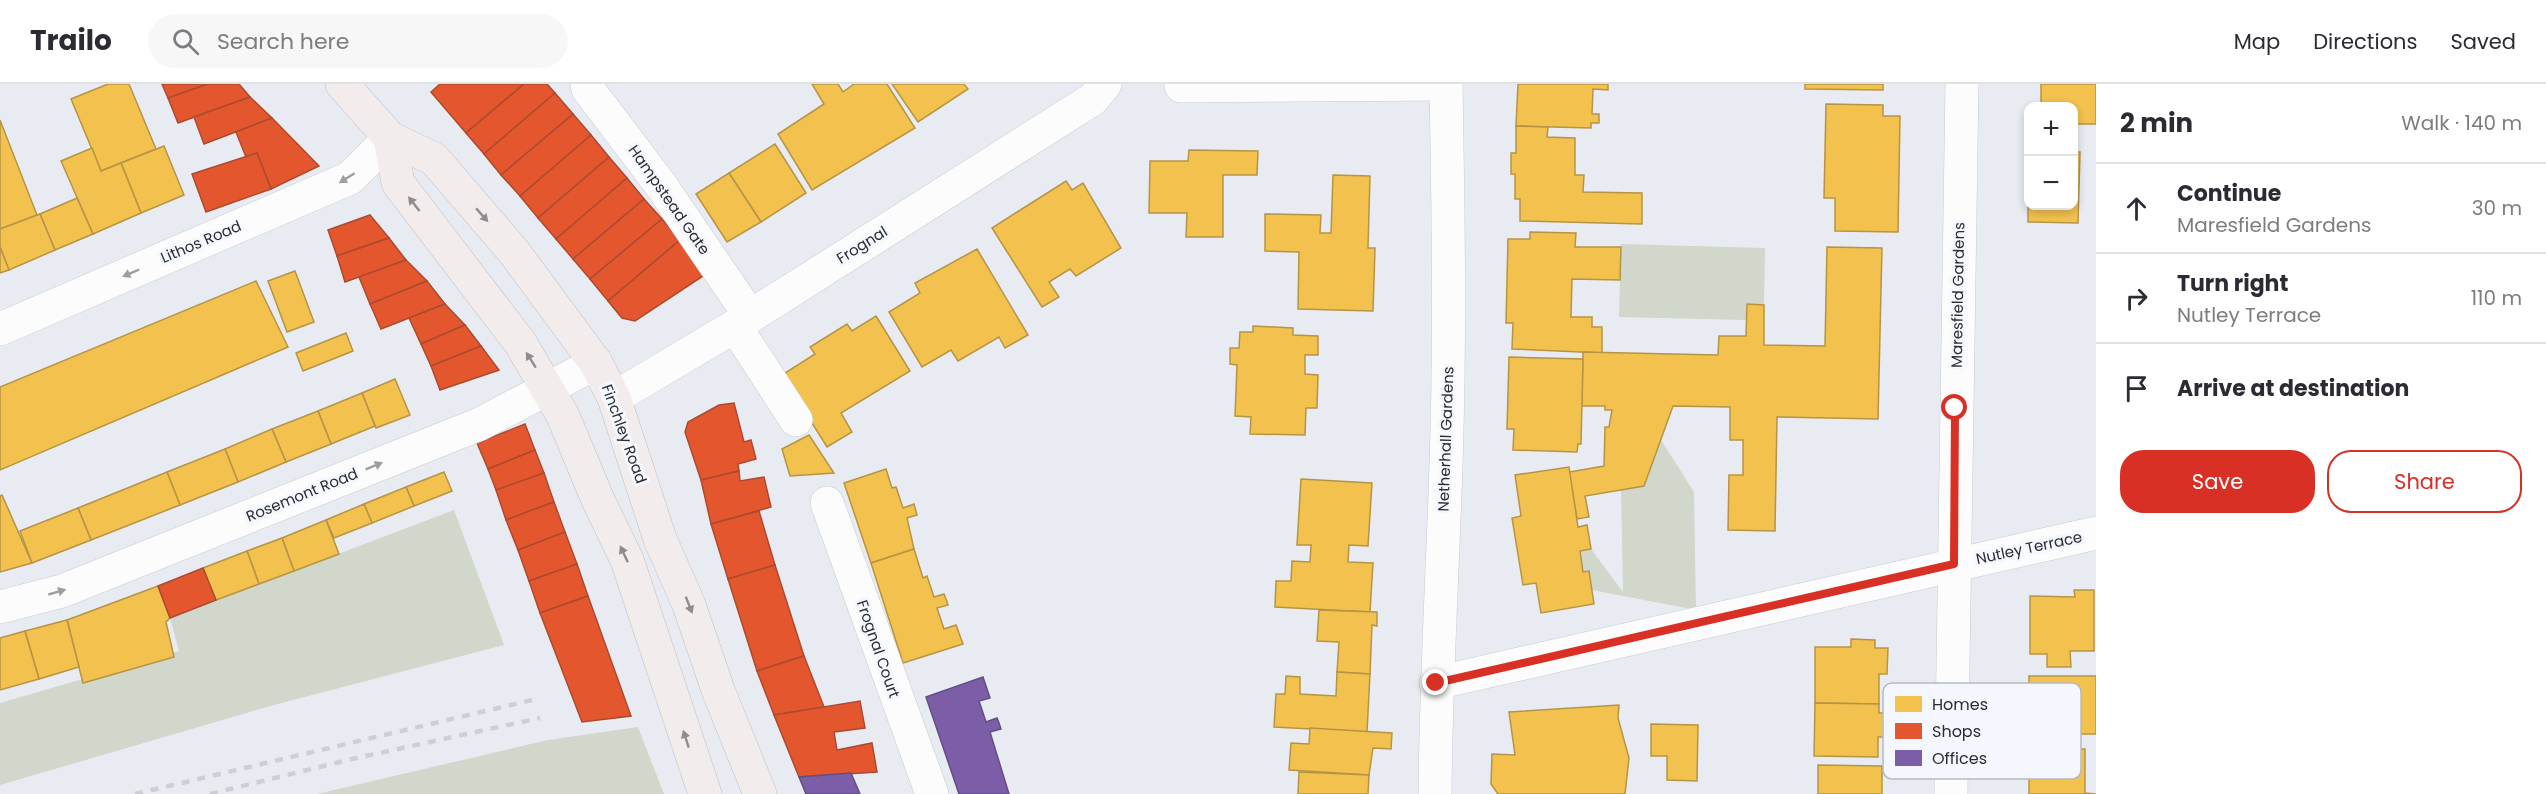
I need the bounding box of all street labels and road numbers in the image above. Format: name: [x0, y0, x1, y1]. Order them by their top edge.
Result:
street label: Hampstead Gate: [624, 141, 715, 259]
street label: Lithos Road: [157, 215, 244, 268]
street label: Frognal: [832, 221, 891, 268]
street label: Maresfield Gardens: [1946, 222, 1969, 368]
street label: Netherhall Gardens: [1432, 366, 1459, 512]
street label: Finchley Road: [597, 381, 652, 486]
street label: Rosemont Road: [243, 463, 361, 527]
street label: Nutley Terrace: [1974, 526, 2084, 569]
street label: Frognal Court: [852, 597, 905, 701]

